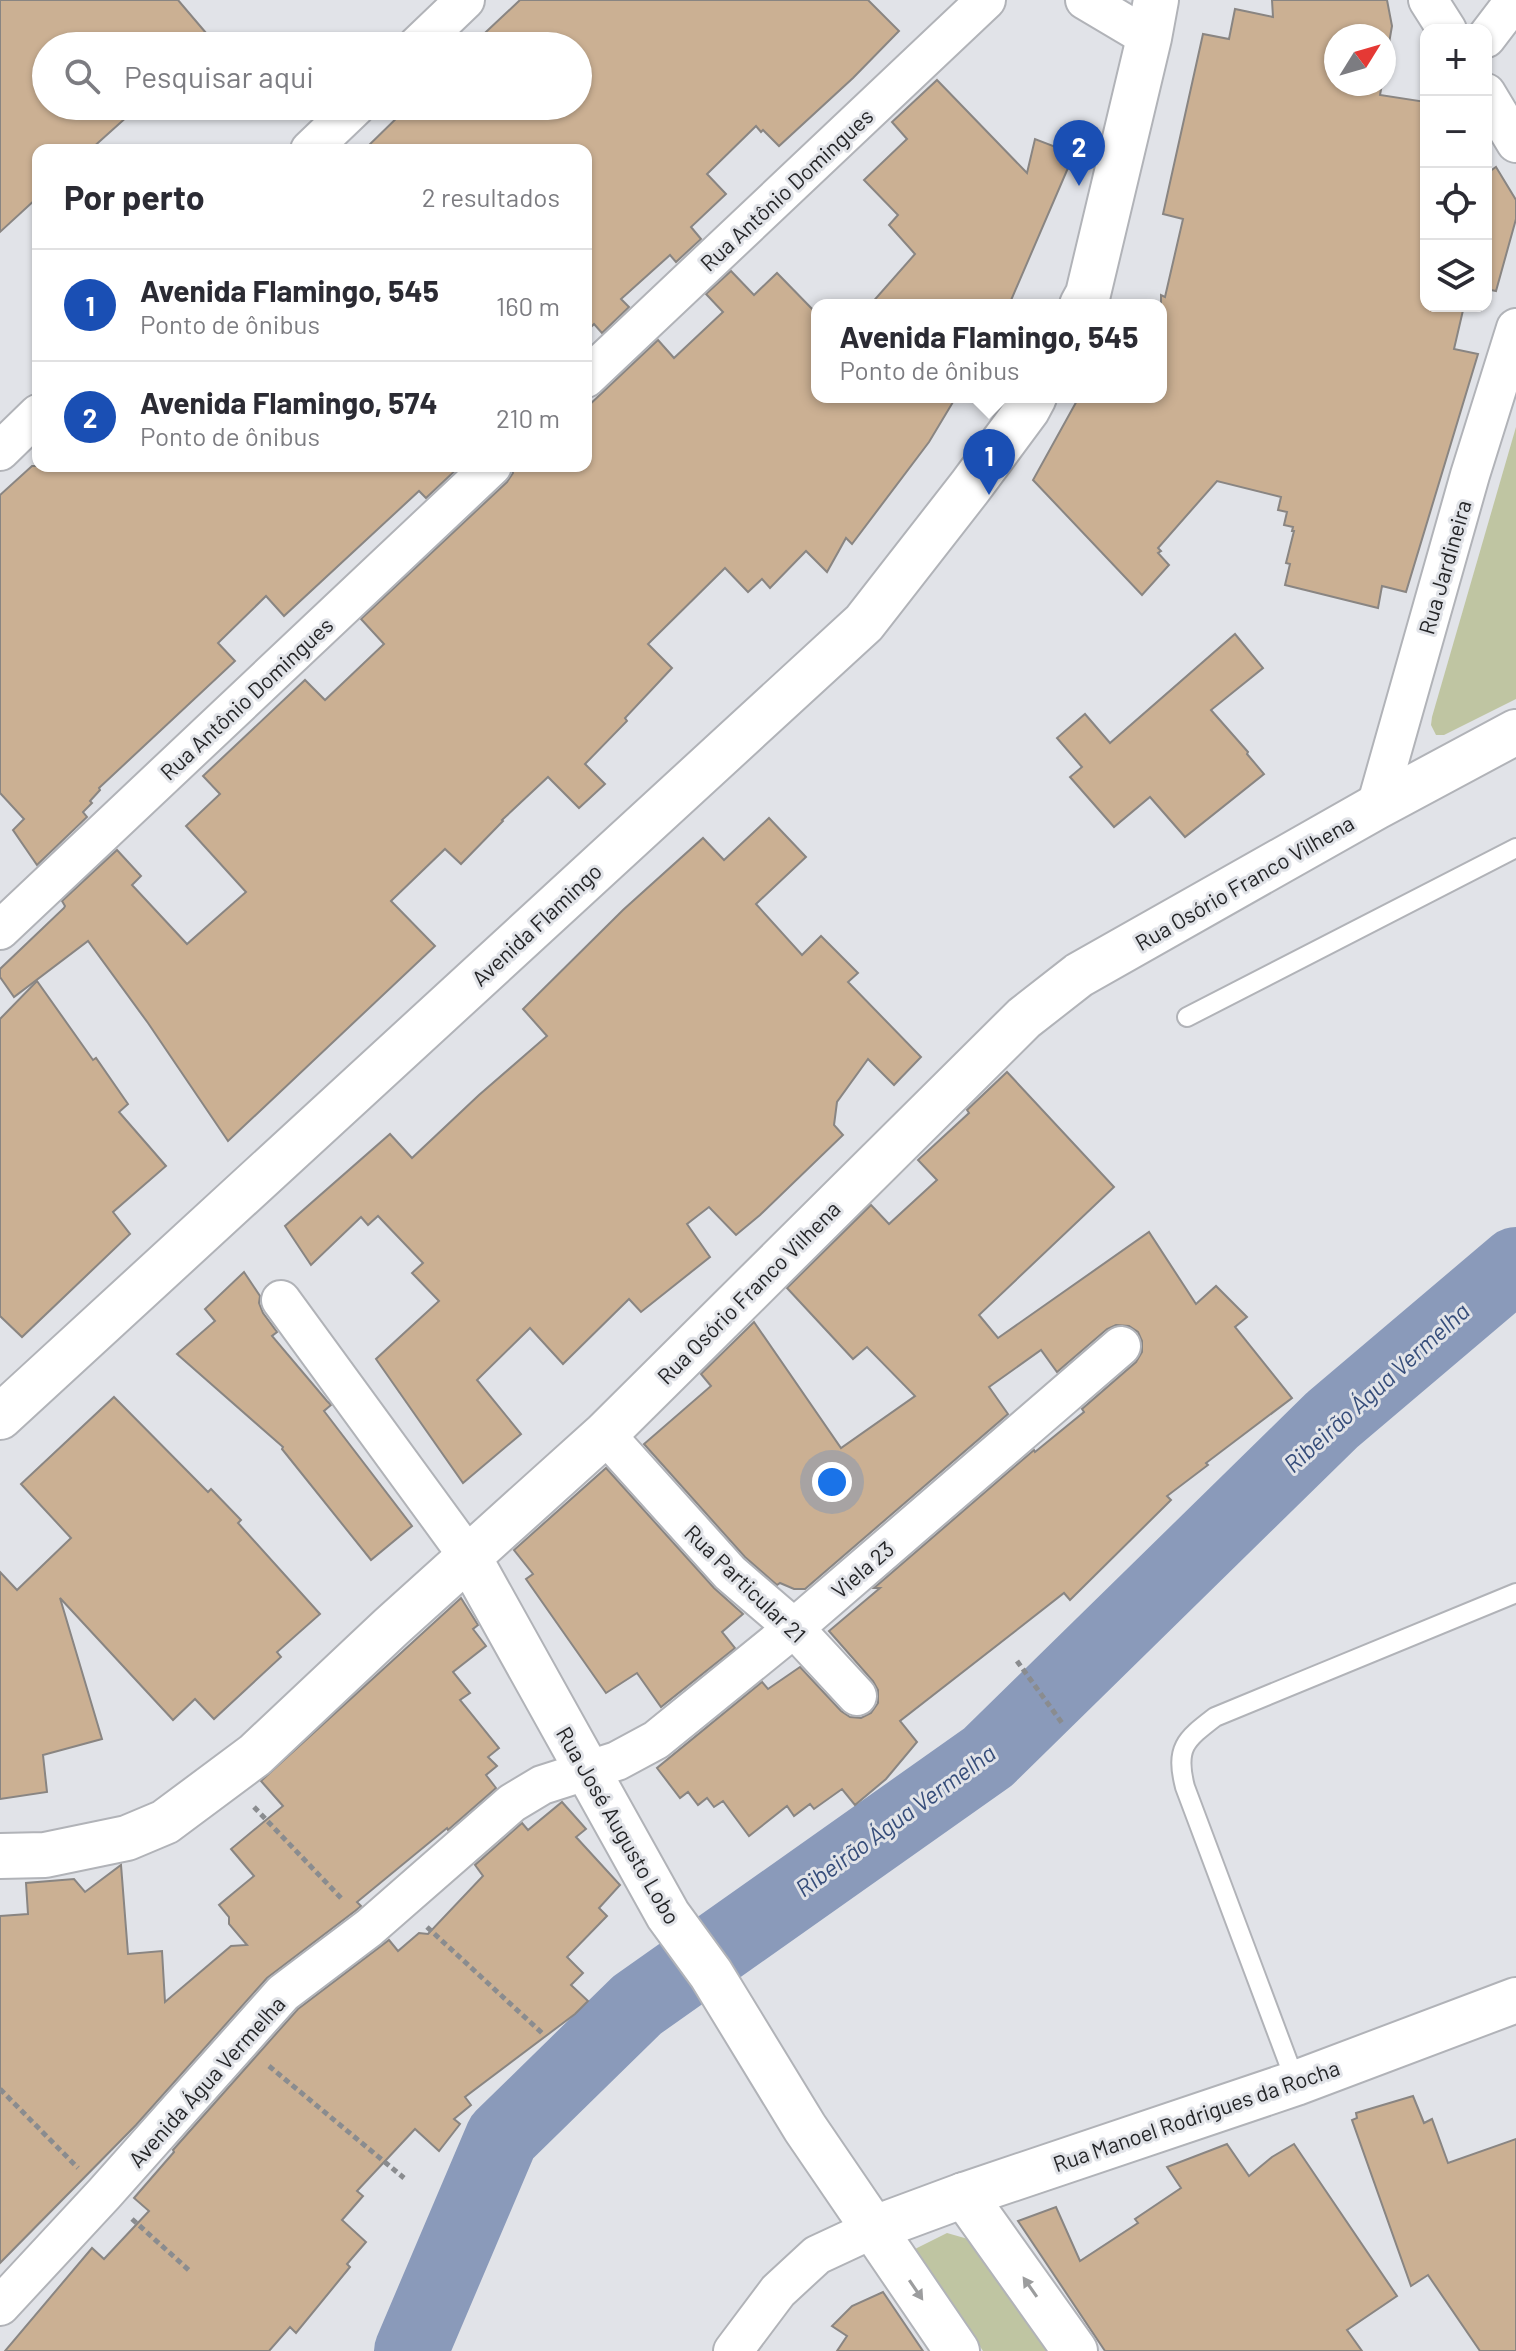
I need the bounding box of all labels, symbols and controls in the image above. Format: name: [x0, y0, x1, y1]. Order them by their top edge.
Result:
north arrow: [1324, 24, 1396, 96]
map controls: [1420, 24, 1492, 312]
button: +: [1420, 24, 1492, 96]
search box: [32, 32, 592, 120]
icon: search: [60, 54, 104, 98]
text: Pesquisar aqui: [124, 58, 314, 94]
button: −: [1420, 96, 1492, 168]
street label: Rua Antônio Domingues: [694, 102, 878, 276]
pin: 2: [1053, 120, 1105, 186]
button: locate: [1420, 168, 1492, 240]
text: Por perto: [64, 176, 205, 217]
text: 2 resultados: [422, 181, 560, 212]
button: layers: [1420, 240, 1492, 312]
text: Avenida Flamingo, 545: [140, 272, 439, 308]
text: 1: [85, 290, 95, 321]
text: 160 m: [496, 290, 560, 321]
popup: [811, 299, 1167, 403]
text: Ponto de ônibus: [140, 308, 320, 339]
text: Avenida Flamingo, 545: [840, 318, 1138, 354]
text: Ponto de ônibus: [840, 354, 1020, 385]
text: Avenida Flamingo, 574: [140, 384, 438, 420]
text: 2: [83, 402, 97, 433]
text: 210 m: [496, 402, 560, 433]
text: Ponto de ônibus: [140, 420, 320, 451]
pin: 1: [963, 429, 1015, 495]
street label: Rua Jardineira: [1412, 497, 1476, 637]
street label: Rua Antônio Domingues: [154, 611, 338, 785]
street label: Rua Osório Franco Vilhena: [1130, 809, 1358, 955]
street label: Avenida Flamingo: [466, 857, 606, 991]
street label: Rua Osório Franco Vilhena: [651, 1195, 845, 1389]
water label: Ribeirão Água Vermelha: [1277, 1296, 1475, 1478]
your location: [812, 1462, 852, 1502]
street label: Rua Particular 21: [680, 1519, 812, 1647]
street label: Viela 23: [826, 1535, 898, 1603]
street label: Rua José Augusto Lobo: [552, 1722, 686, 1928]
water label: Ribeirão Água Vermelha: [789, 1738, 1001, 1902]
street label: Avenida Água Vermelha: [122, 1990, 290, 2172]
street label: Rua Manoel Rodrigues da Rocha: [1049, 2054, 1343, 2176]
one-way arrow: [1022, 2277, 1038, 2298]
one-way arrow: [909, 2279, 924, 2300]

